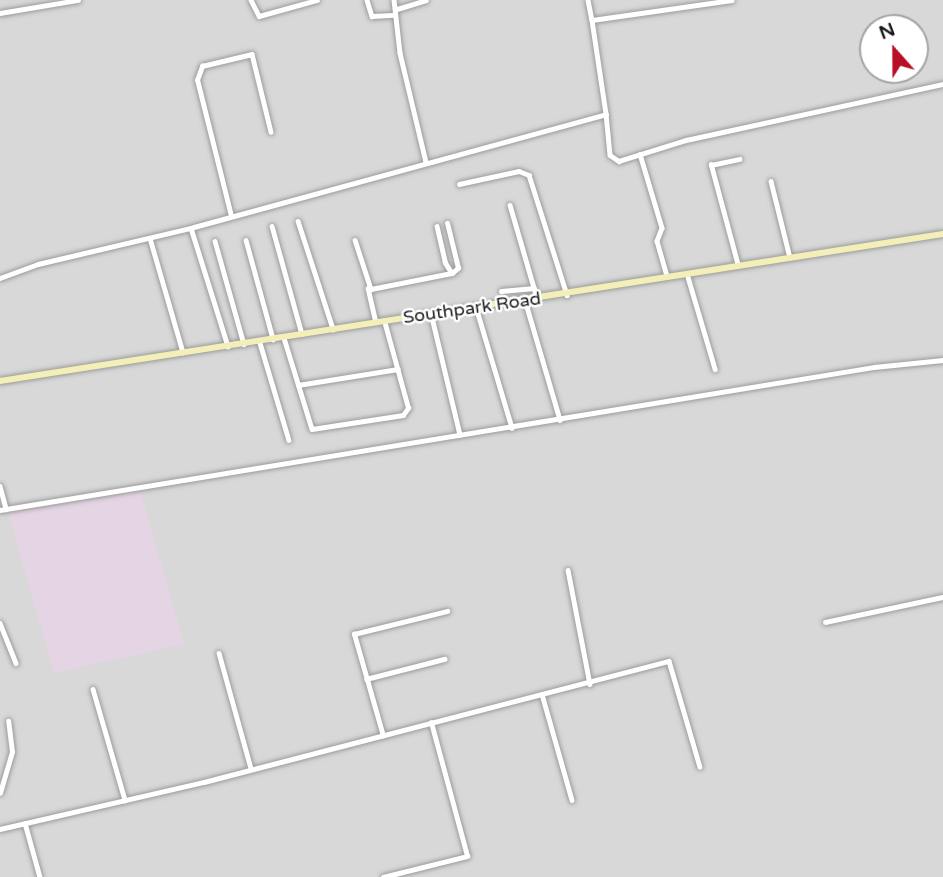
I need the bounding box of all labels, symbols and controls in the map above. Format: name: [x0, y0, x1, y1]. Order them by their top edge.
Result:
north arrow: [859, 14, 929, 84]
text: N: [876, 18, 898, 44]
street label: Southpark Road: [402, 288, 542, 328]

